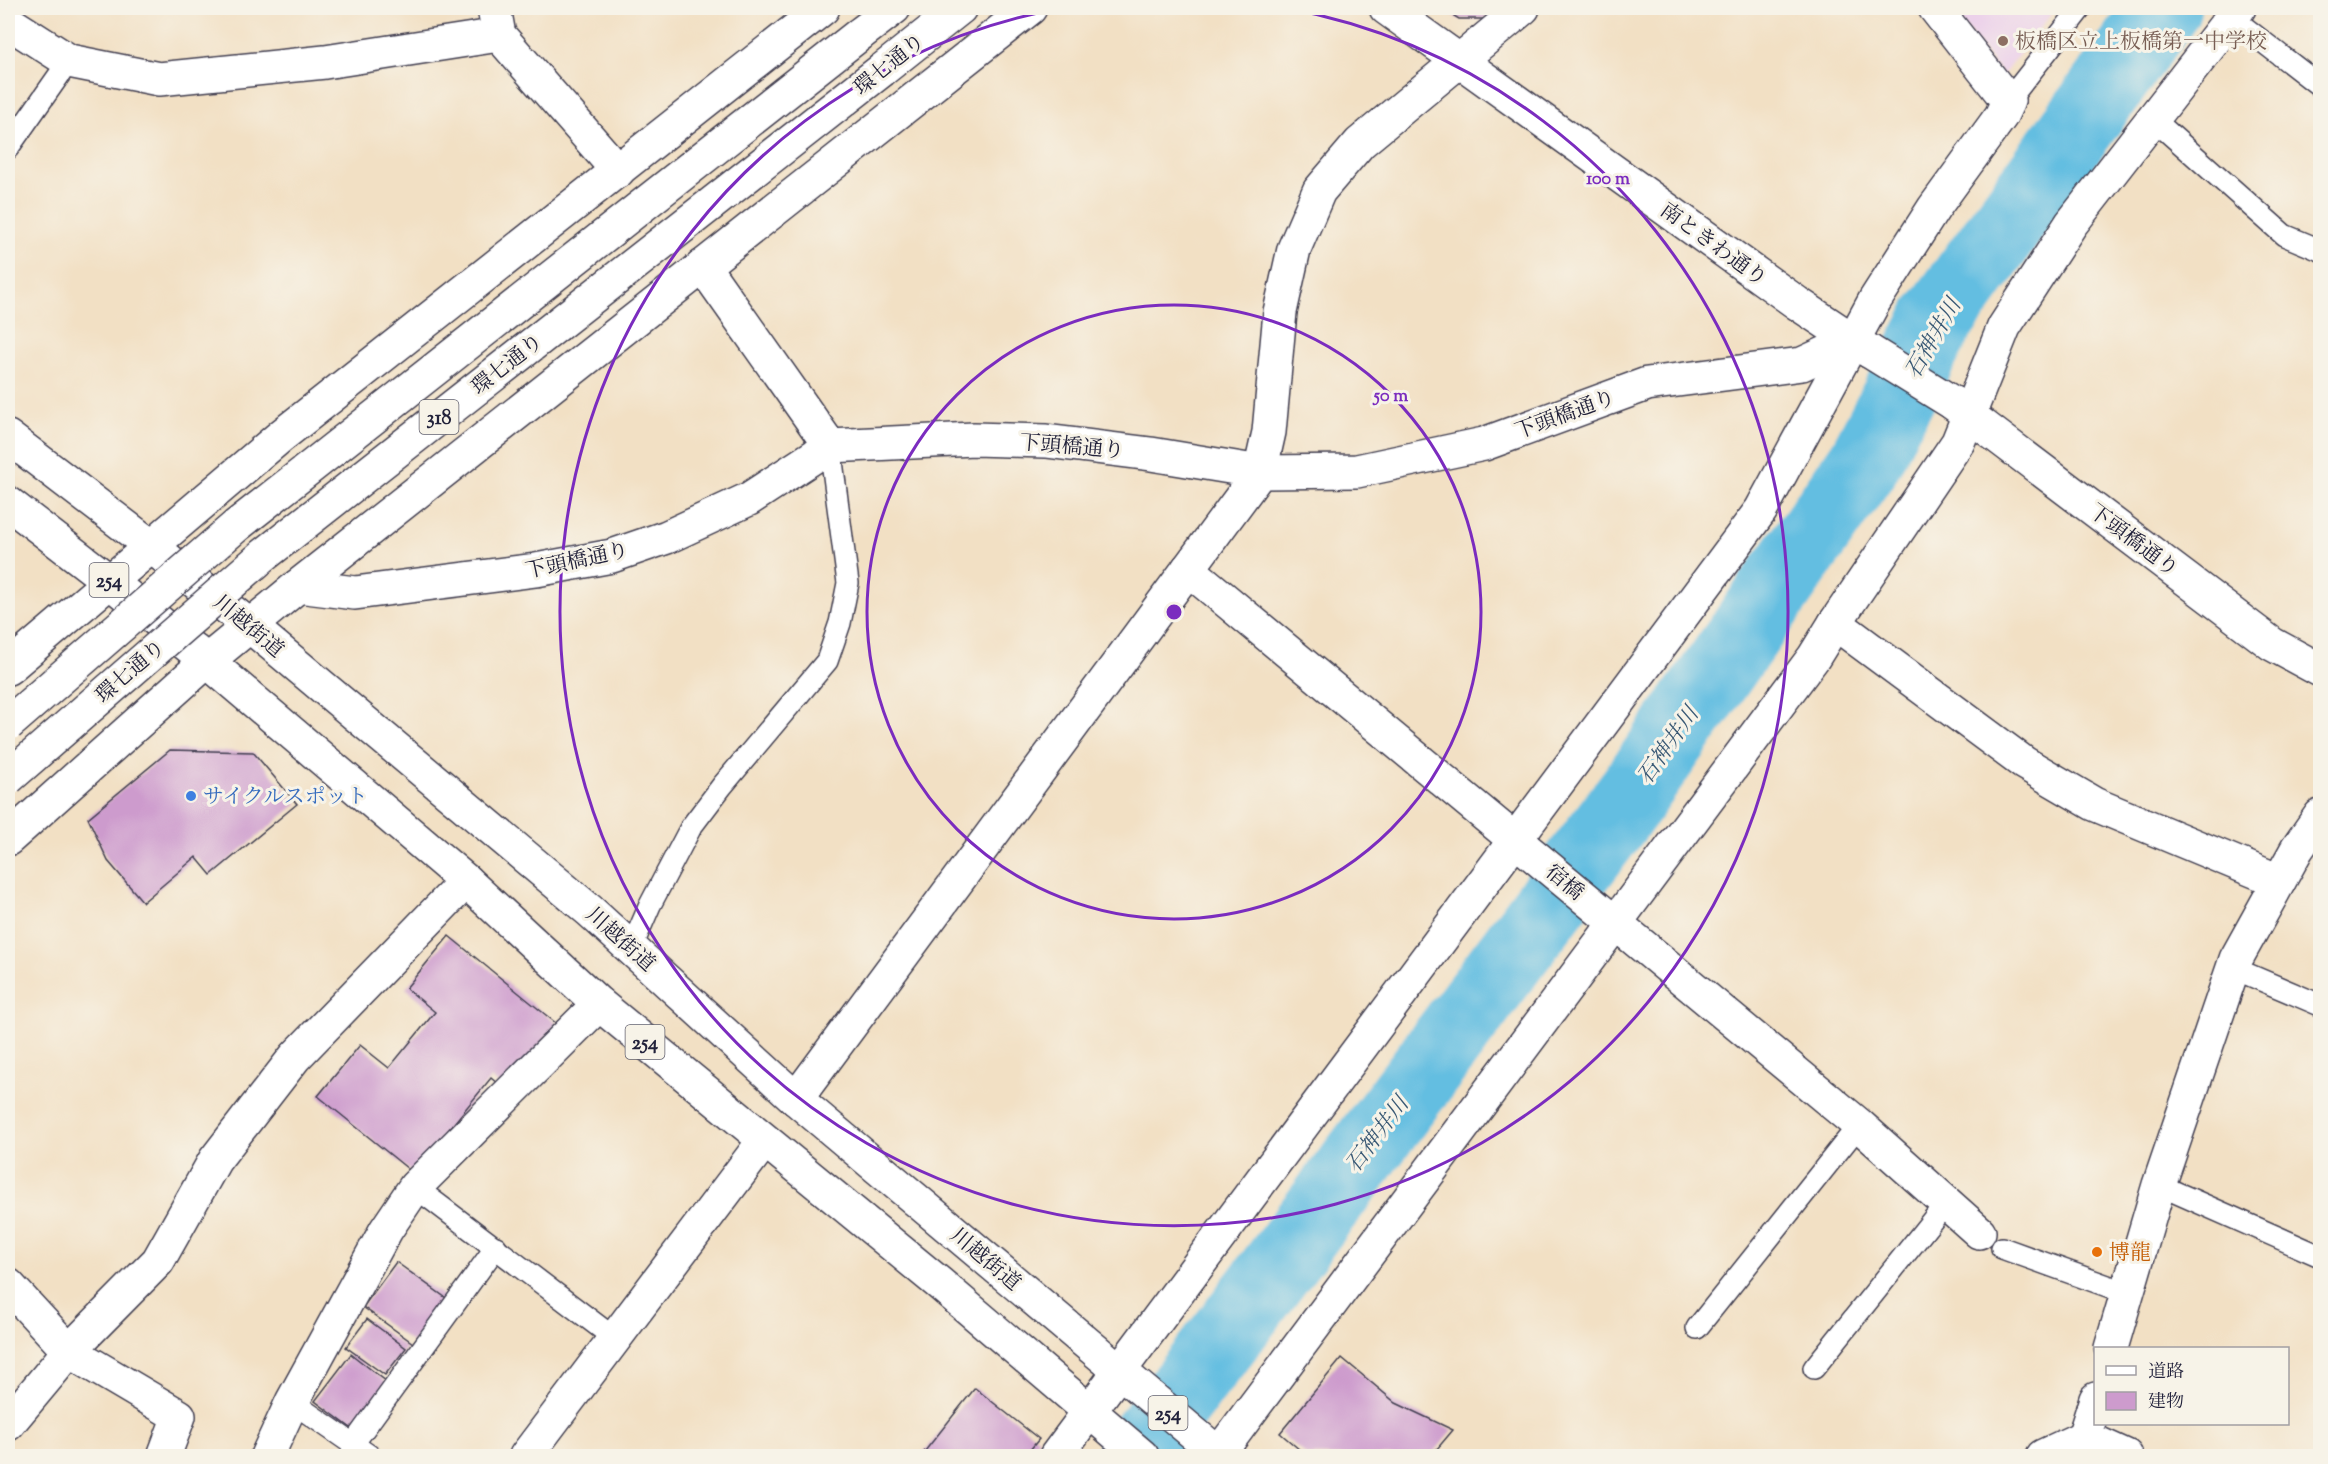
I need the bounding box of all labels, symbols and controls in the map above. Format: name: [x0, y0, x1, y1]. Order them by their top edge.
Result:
street label: 環七通り: [848, 27, 932, 104]
place label: 板橋区立上板橋第一中学校: [2015, 28, 2267, 58]
marker: 板橋区立上板橋第一中学校: [1996, 34, 2010, 48]
text: 100 m: [1586, 167, 1630, 193]
street label: 南ときわ通り: [1653, 196, 1773, 295]
water label: 石神井川: [1899, 292, 1971, 386]
street label: 環七通り: [466, 328, 551, 403]
text: 50 m: [1372, 384, 1408, 410]
street label: 下頭橋通り: [1511, 384, 1620, 448]
road number: 318: [420, 400, 458, 434]
street label: 下頭橋通り: [1018, 428, 1125, 468]
street label: 下頭橋通り: [2082, 498, 2184, 585]
street label: 下頭橋通り: [523, 536, 632, 588]
road number: 254: [90, 563, 128, 597]
street label: 川越街道: [206, 589, 290, 666]
centre of rings: [1164, 602, 1184, 622]
street label: 環七通り: [90, 634, 173, 711]
water label: 石神井川: [1631, 700, 1709, 792]
place label: サイクルスポット: [203, 783, 368, 813]
marker: サイクルスポット: [184, 789, 198, 803]
street label: 宿橋: [1538, 859, 1589, 909]
street label: 川越街道: [578, 901, 661, 980]
road number: 254: [626, 1025, 664, 1059]
water label: 石神井川: [1339, 1089, 1419, 1181]
street label: 川越街道: [943, 1222, 1027, 1299]
place label: 博龍: [2109, 1239, 2151, 1269]
marker: 博龍: [2090, 1245, 2104, 1259]
legend: [2094, 1347, 2289, 1425]
text: 道路: [2148, 1360, 2184, 1386]
text: 建物: [2148, 1390, 2184, 1416]
road number: 254: [1148, 1396, 1188, 1430]

